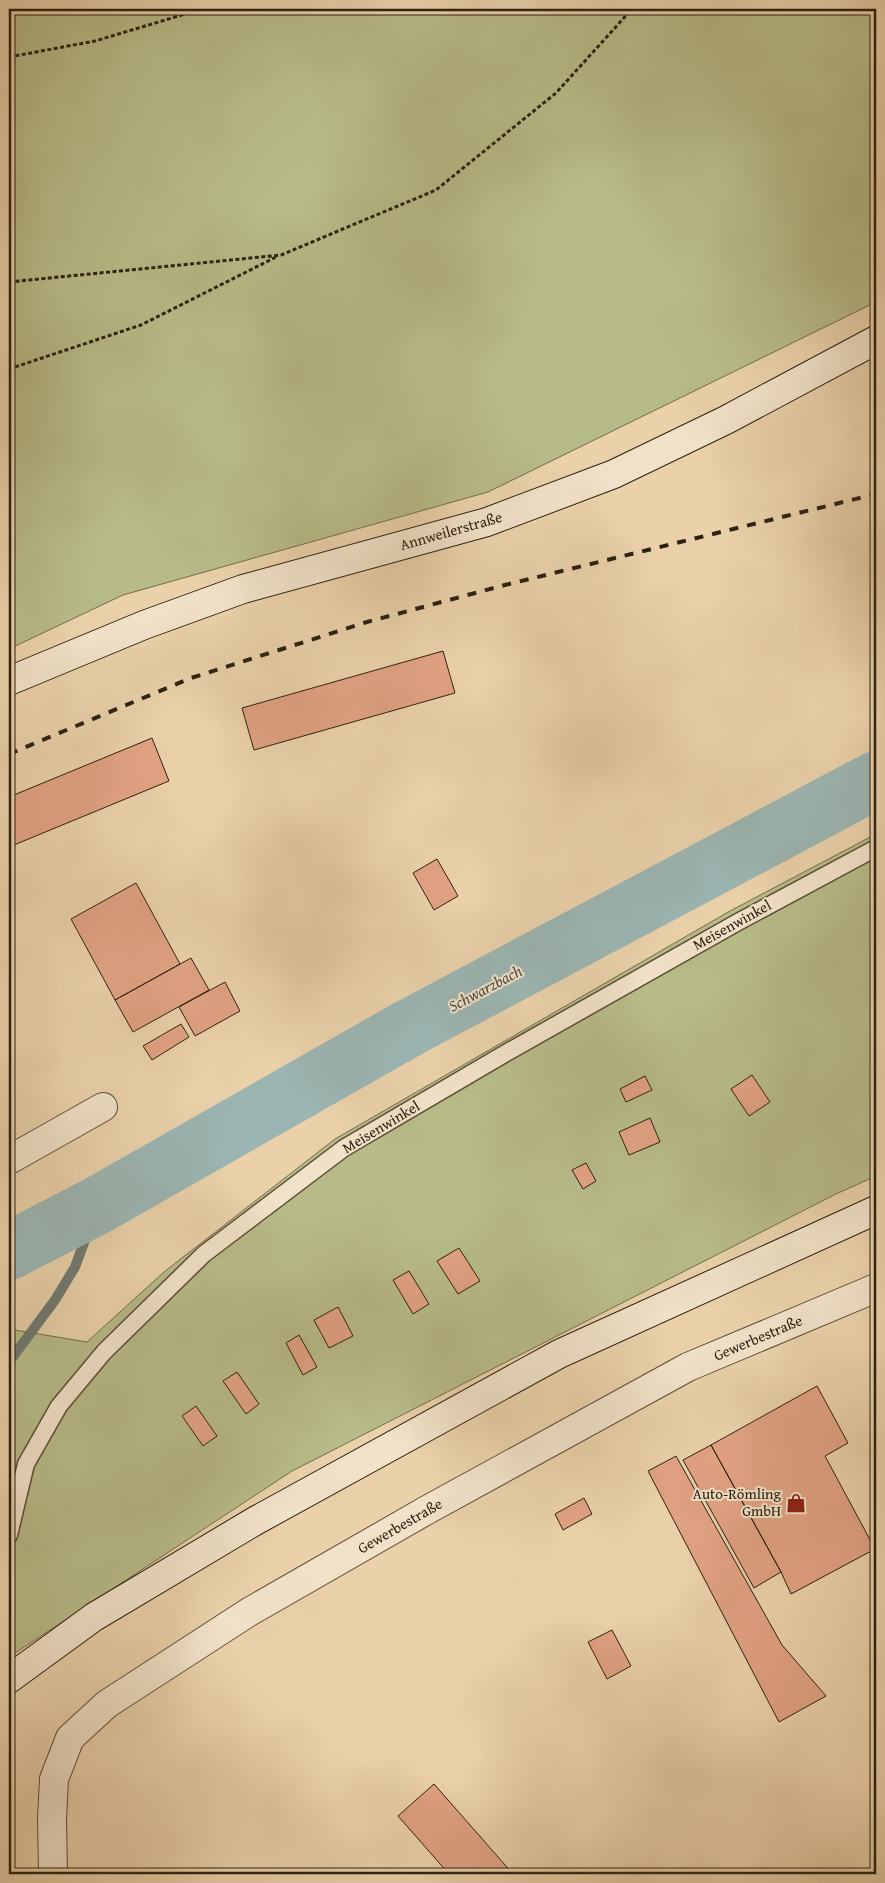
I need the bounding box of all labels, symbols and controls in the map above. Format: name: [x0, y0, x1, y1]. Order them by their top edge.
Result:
street label: Annweilerstraße: [397, 506, 504, 555]
street label: Meisenwinkel: [689, 894, 775, 955]
water label: Schwarzbach: [444, 959, 526, 1017]
street label: Meisenwinkel: [338, 1095, 423, 1158]
street label: Gewerbestraße: [710, 1309, 805, 1366]
place label: Auto-Römling GmbH: [693, 1483, 782, 1521]
shop icon: Auto-Römling GmbH: [785, 1492, 807, 1514]
street label: Gewerbestraße: [354, 1493, 446, 1558]

